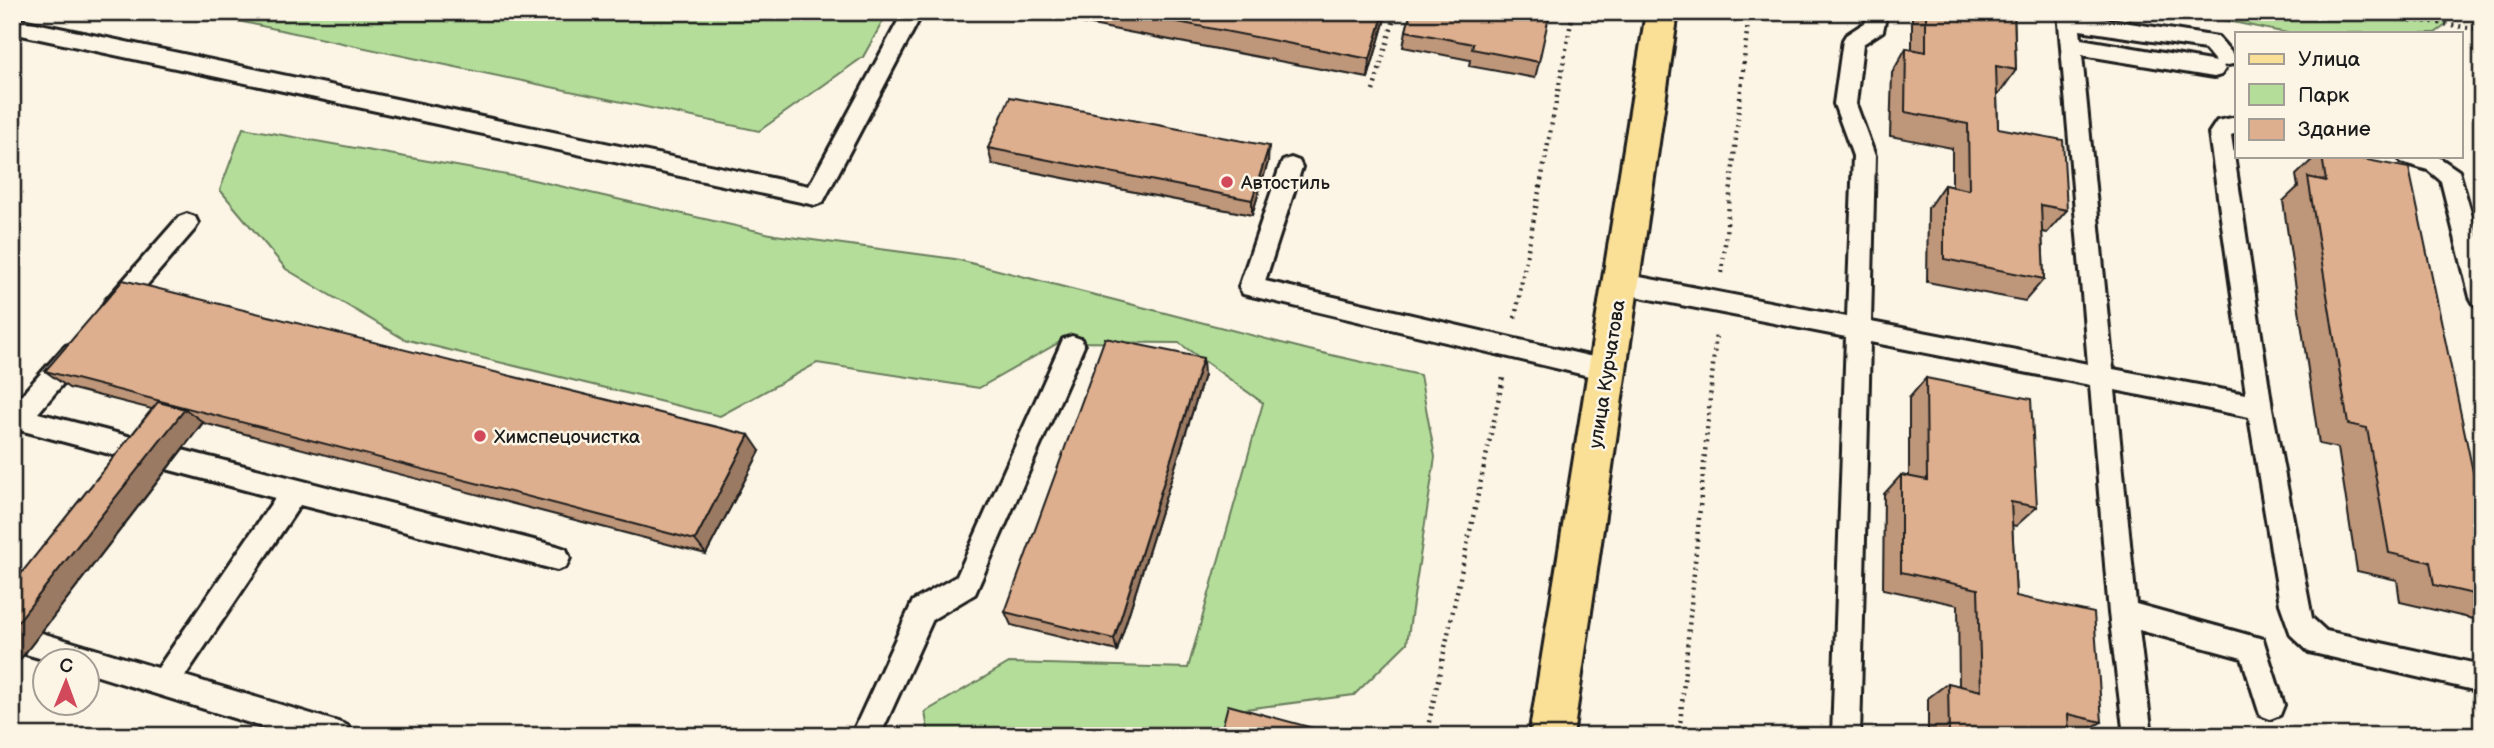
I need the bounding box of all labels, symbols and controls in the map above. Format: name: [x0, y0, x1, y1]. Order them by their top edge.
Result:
legend: [2235, 32, 2462, 158]
text: Улица: [2298, 47, 2361, 72]
text: Парк: [2298, 83, 2349, 108]
text: Здание: [2298, 117, 2371, 142]
place label: Автостиль: [1240, 172, 1330, 195]
marker: Автостиль: [1219, 174, 1235, 190]
street label: улица Курчатова: [1584, 298, 1631, 450]
place label: Химспецочистка: [494, 426, 640, 449]
marker: Химспецочистка: [472, 428, 488, 444]
north arrow: [32, 646, 102, 716]
text: С: [59, 655, 73, 678]

